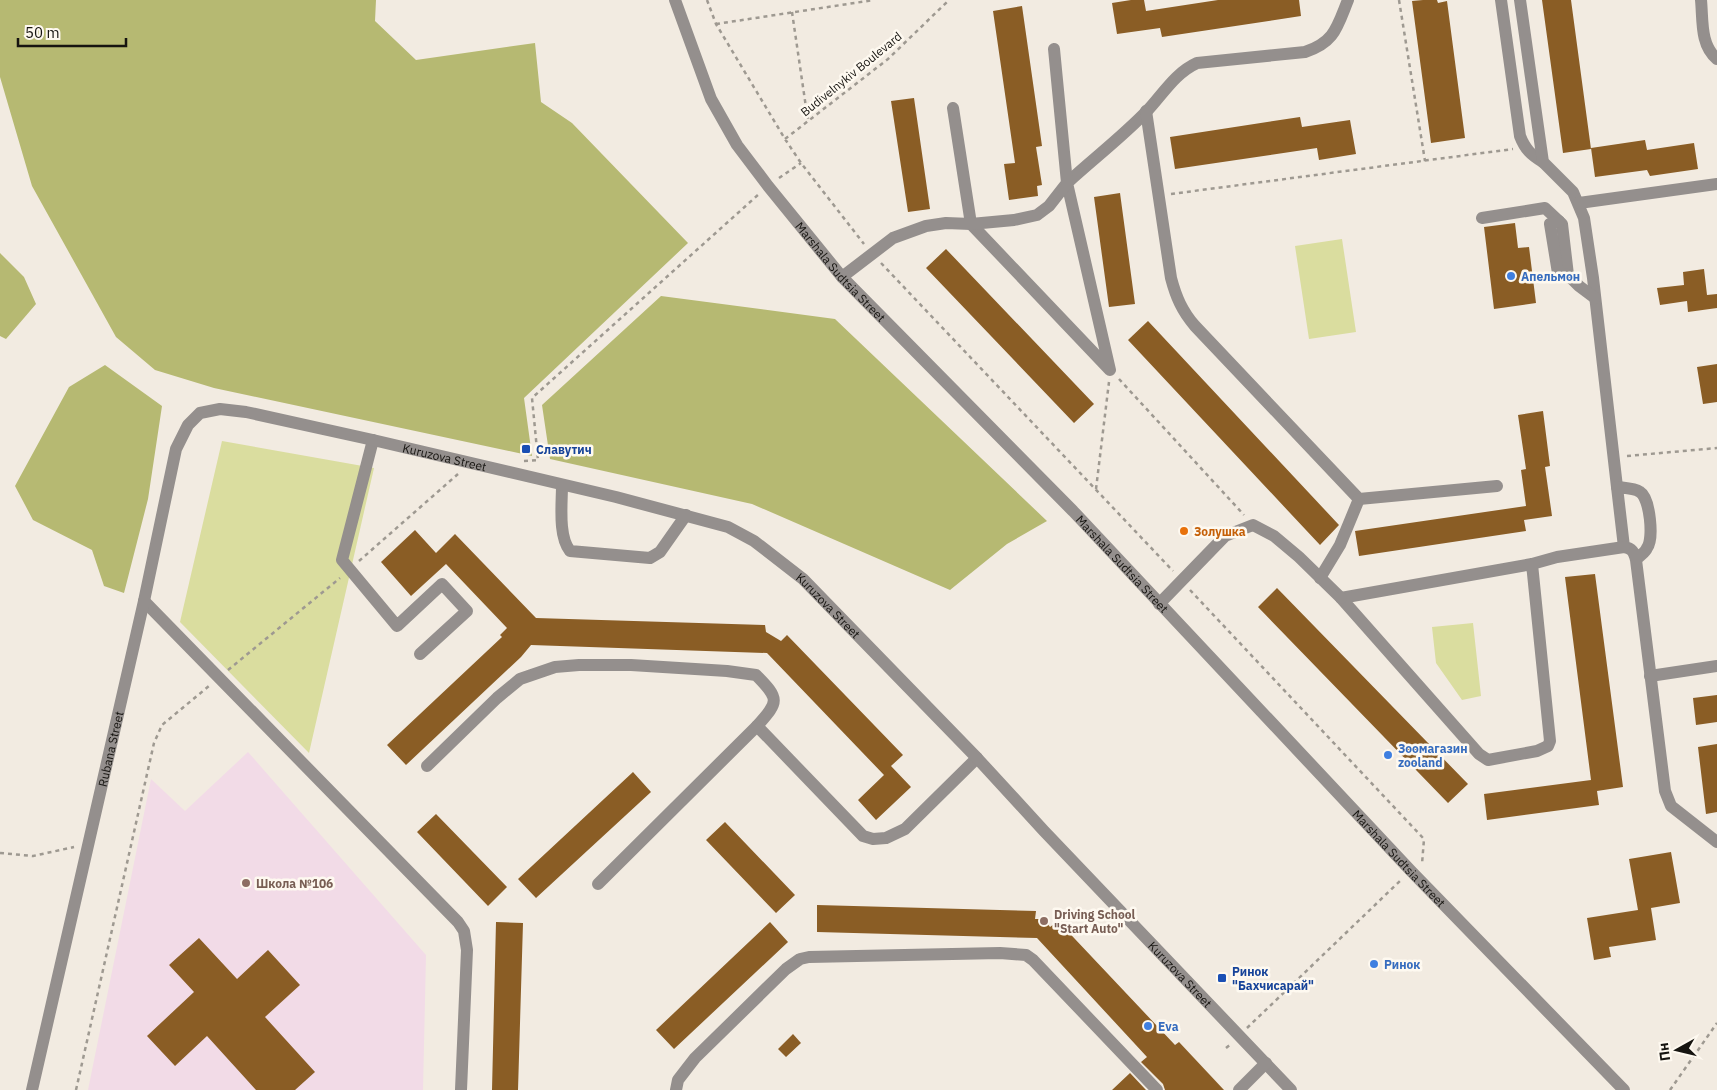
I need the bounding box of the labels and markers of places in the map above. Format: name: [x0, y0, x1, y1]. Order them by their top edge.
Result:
place label: Апельмон: [1521, 269, 1580, 284]
marker: Апельмон: [1505, 270, 1517, 282]
place label: Славутич: [536, 442, 592, 457]
marker: Славутич: [520, 443, 532, 455]
place label: Золушка: [1194, 524, 1246, 539]
marker: Золушка: [1178, 525, 1190, 537]
place label: Зоомагазин zooland: [1398, 741, 1468, 770]
marker: Зоомагазин zooland: [1382, 749, 1394, 761]
place label: Школа №106: [256, 876, 333, 891]
marker: Школа №106: [240, 877, 252, 889]
place label: Driving School "Start Auto": [1054, 907, 1136, 936]
marker: Driving School "Start Auto": [1038, 915, 1050, 927]
place label: Ринок: [1384, 957, 1420, 972]
marker: Ринок: [1368, 958, 1380, 970]
place label: Ринок "Бахчисарай": [1232, 964, 1314, 993]
marker: Ринок "Бахчисарай": [1216, 972, 1228, 984]
place label: Eva: [1158, 1019, 1179, 1034]
marker: Eva: [1142, 1020, 1154, 1032]

